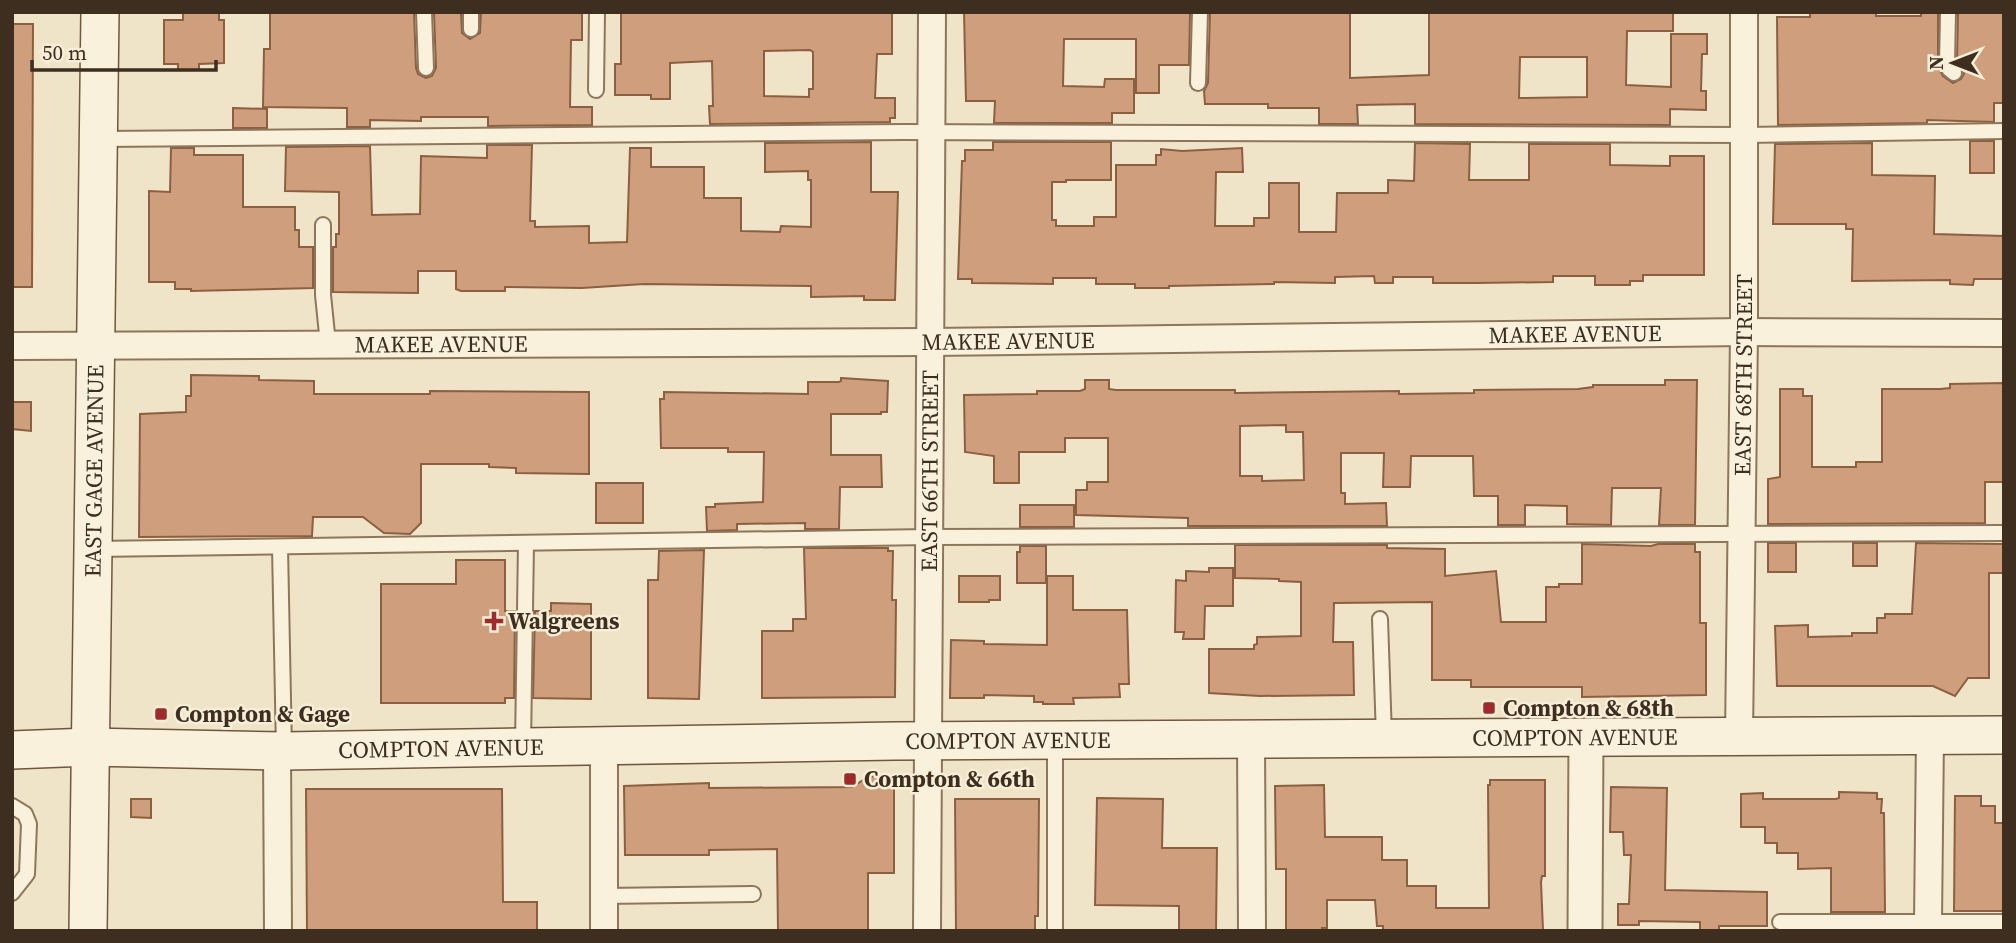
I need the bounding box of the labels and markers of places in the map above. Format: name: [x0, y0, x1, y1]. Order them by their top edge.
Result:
place label: Walgreens: [508, 605, 619, 637]
marker: Walgreens: [486, 613, 502, 629]
place label: Compton & 68th: [1503, 692, 1674, 724]
place label: Compton & Gage: [175, 698, 350, 730]
marker: Compton & 68th: [1481, 700, 1497, 716]
marker: Compton & Gage: [153, 706, 169, 722]
place label: Compton & 66th: [864, 763, 1035, 795]
marker: Compton & 66th: [842, 771, 858, 787]

